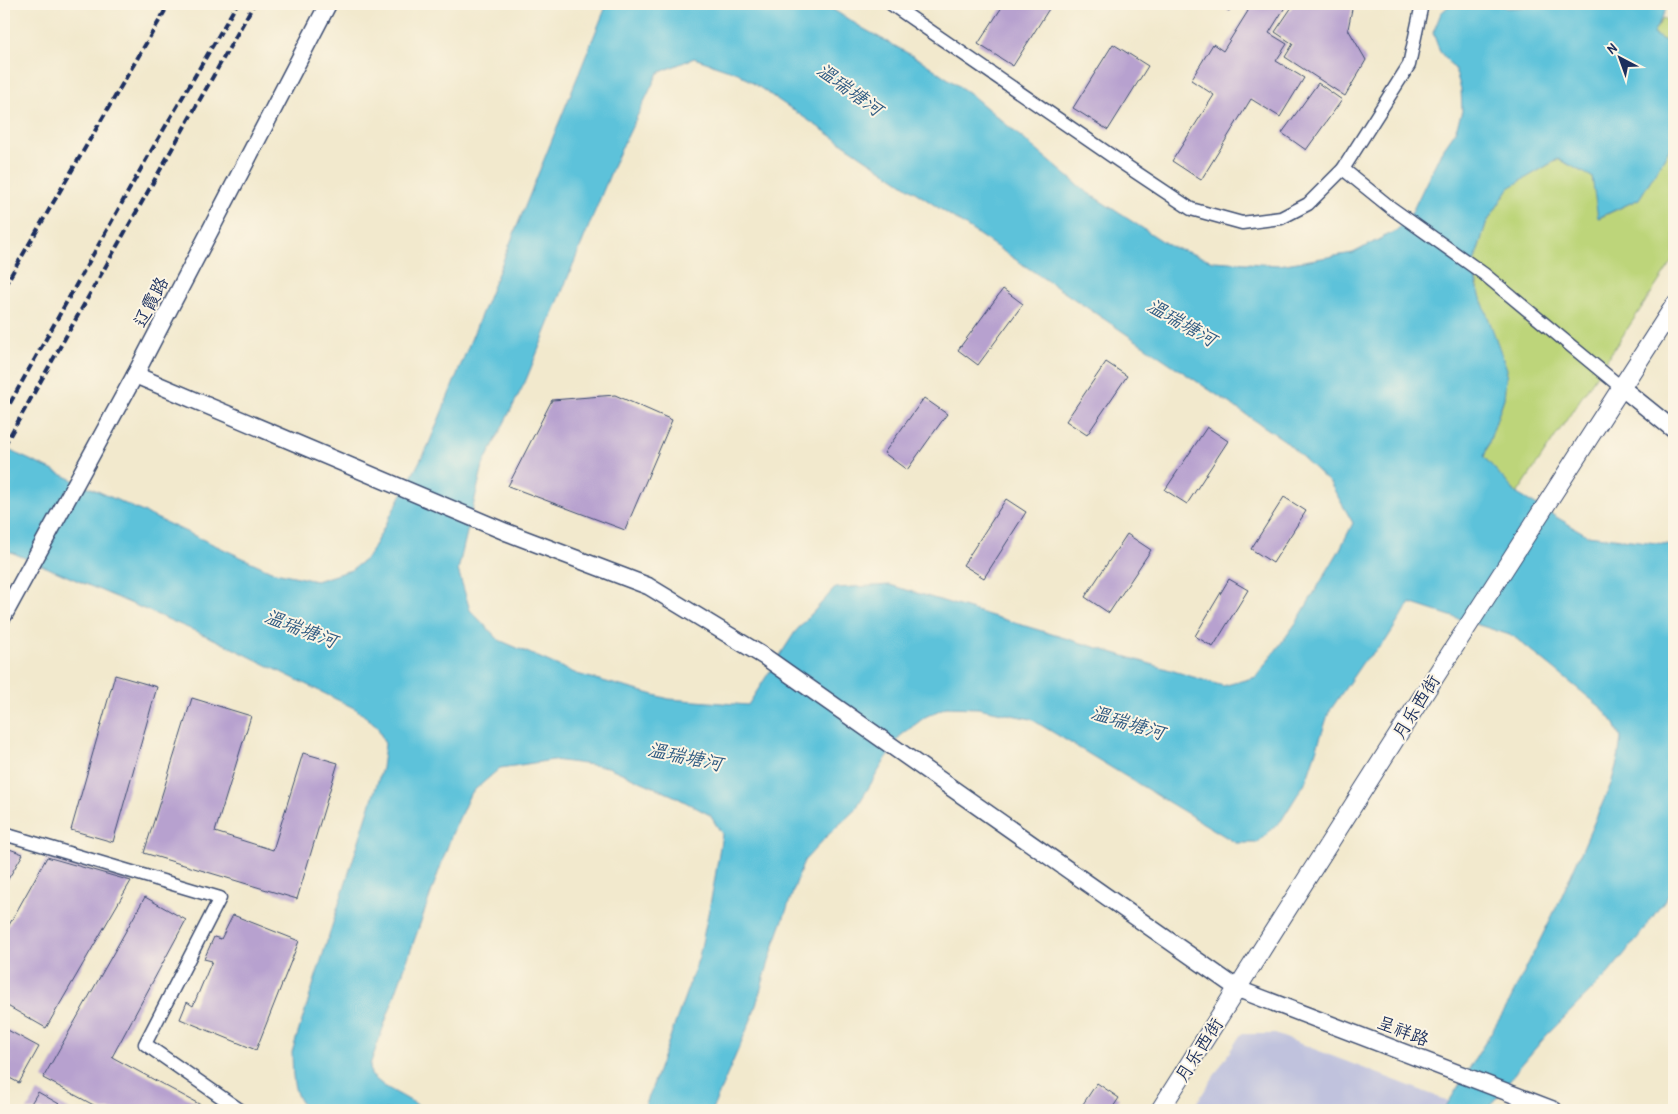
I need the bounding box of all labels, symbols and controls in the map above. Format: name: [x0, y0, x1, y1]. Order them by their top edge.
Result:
north arrow: [1596, 32, 1646, 82]
text: N: [1602, 38, 1621, 57]
water label: 温瑞塘河: [812, 56, 891, 124]
street label: 辽霞路: [127, 272, 174, 332]
water label: 温瑞塘河: [1143, 292, 1224, 354]
water label: 温瑞塘河: [261, 602, 344, 655]
street label: 月乐西街: [1386, 670, 1445, 744]
water label: 温瑞塘河: [1088, 698, 1171, 746]
water label: 温瑞塘河: [645, 735, 728, 777]
street label: 呈祥路: [1373, 1009, 1433, 1052]
street label: 月乐西街: [1168, 1013, 1229, 1087]

